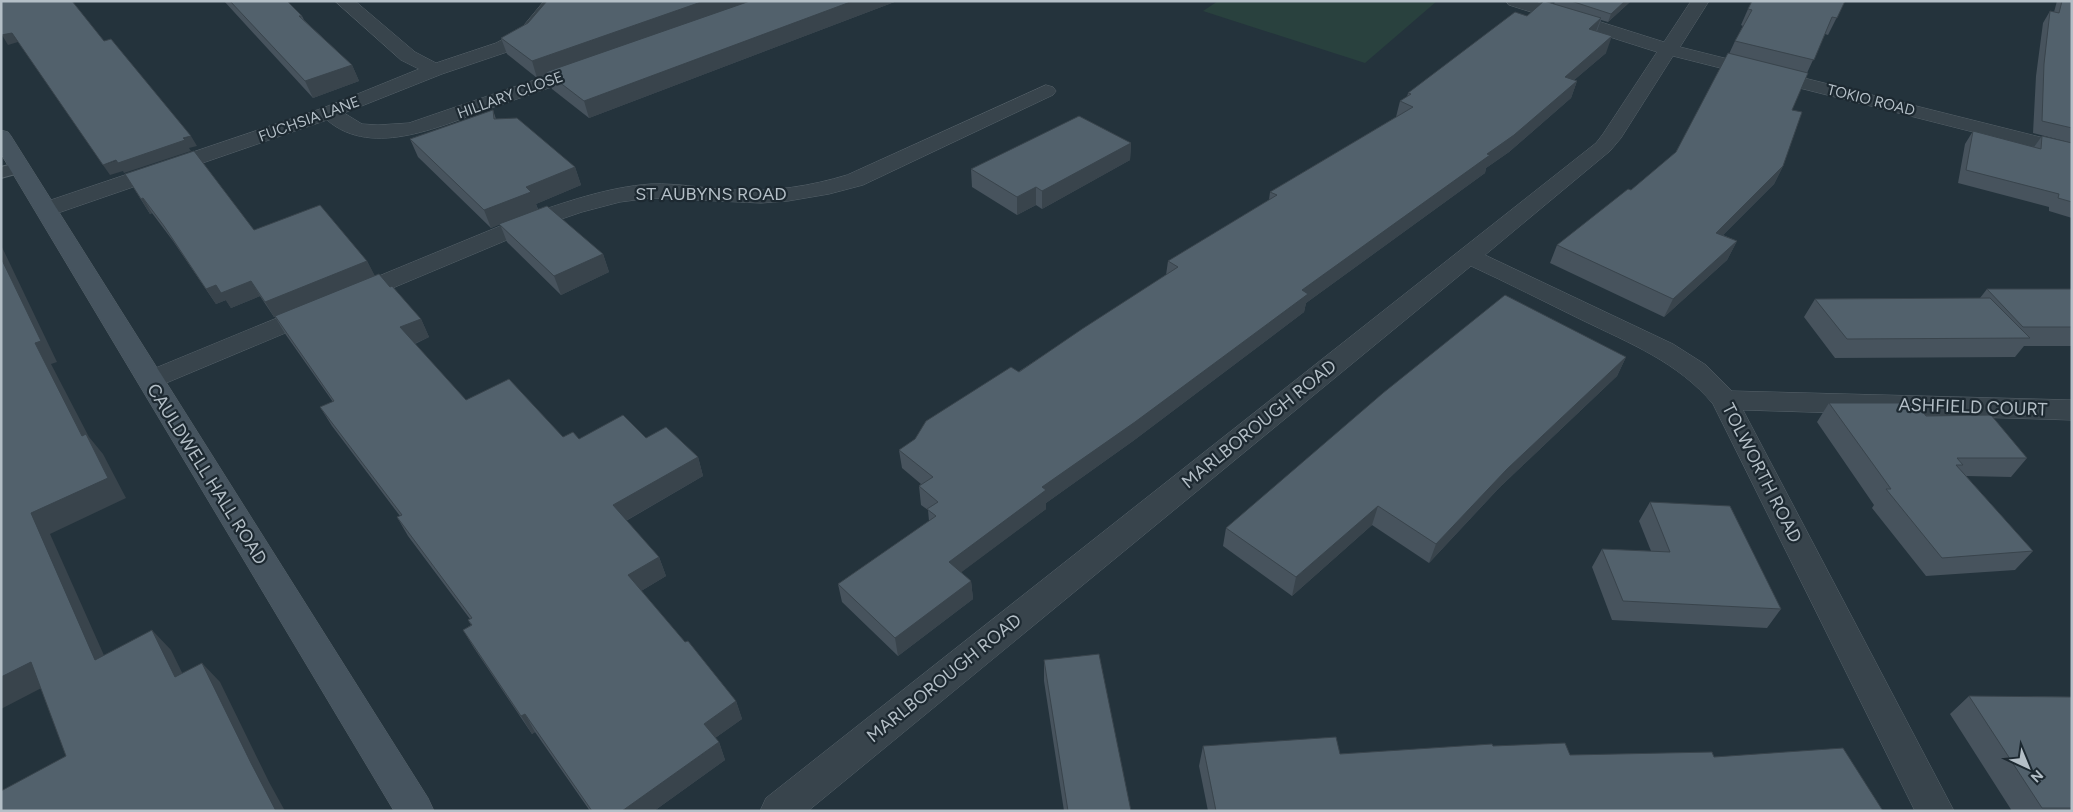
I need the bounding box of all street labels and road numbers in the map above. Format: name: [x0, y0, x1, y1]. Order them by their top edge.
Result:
street label: HILLARY CLOSE: [455, 68, 565, 122]
street label: TOKIO ROAD: [1825, 80, 1917, 120]
street label: FUCHSIA LANE: [256, 92, 362, 146]
street label: ST AUBYNS ROAD: [635, 183, 787, 205]
street label: MARLBOROUGH ROAD: [1177, 355, 1341, 493]
street label: CAULDWELL HALL ROAD: [142, 379, 272, 569]
street label: ASHFIELD COURT: [1898, 393, 2048, 421]
street label: TOLWORTH ROAD: [1717, 400, 1807, 546]
street label: MARLBOROUGH ROAD: [862, 609, 1026, 747]

